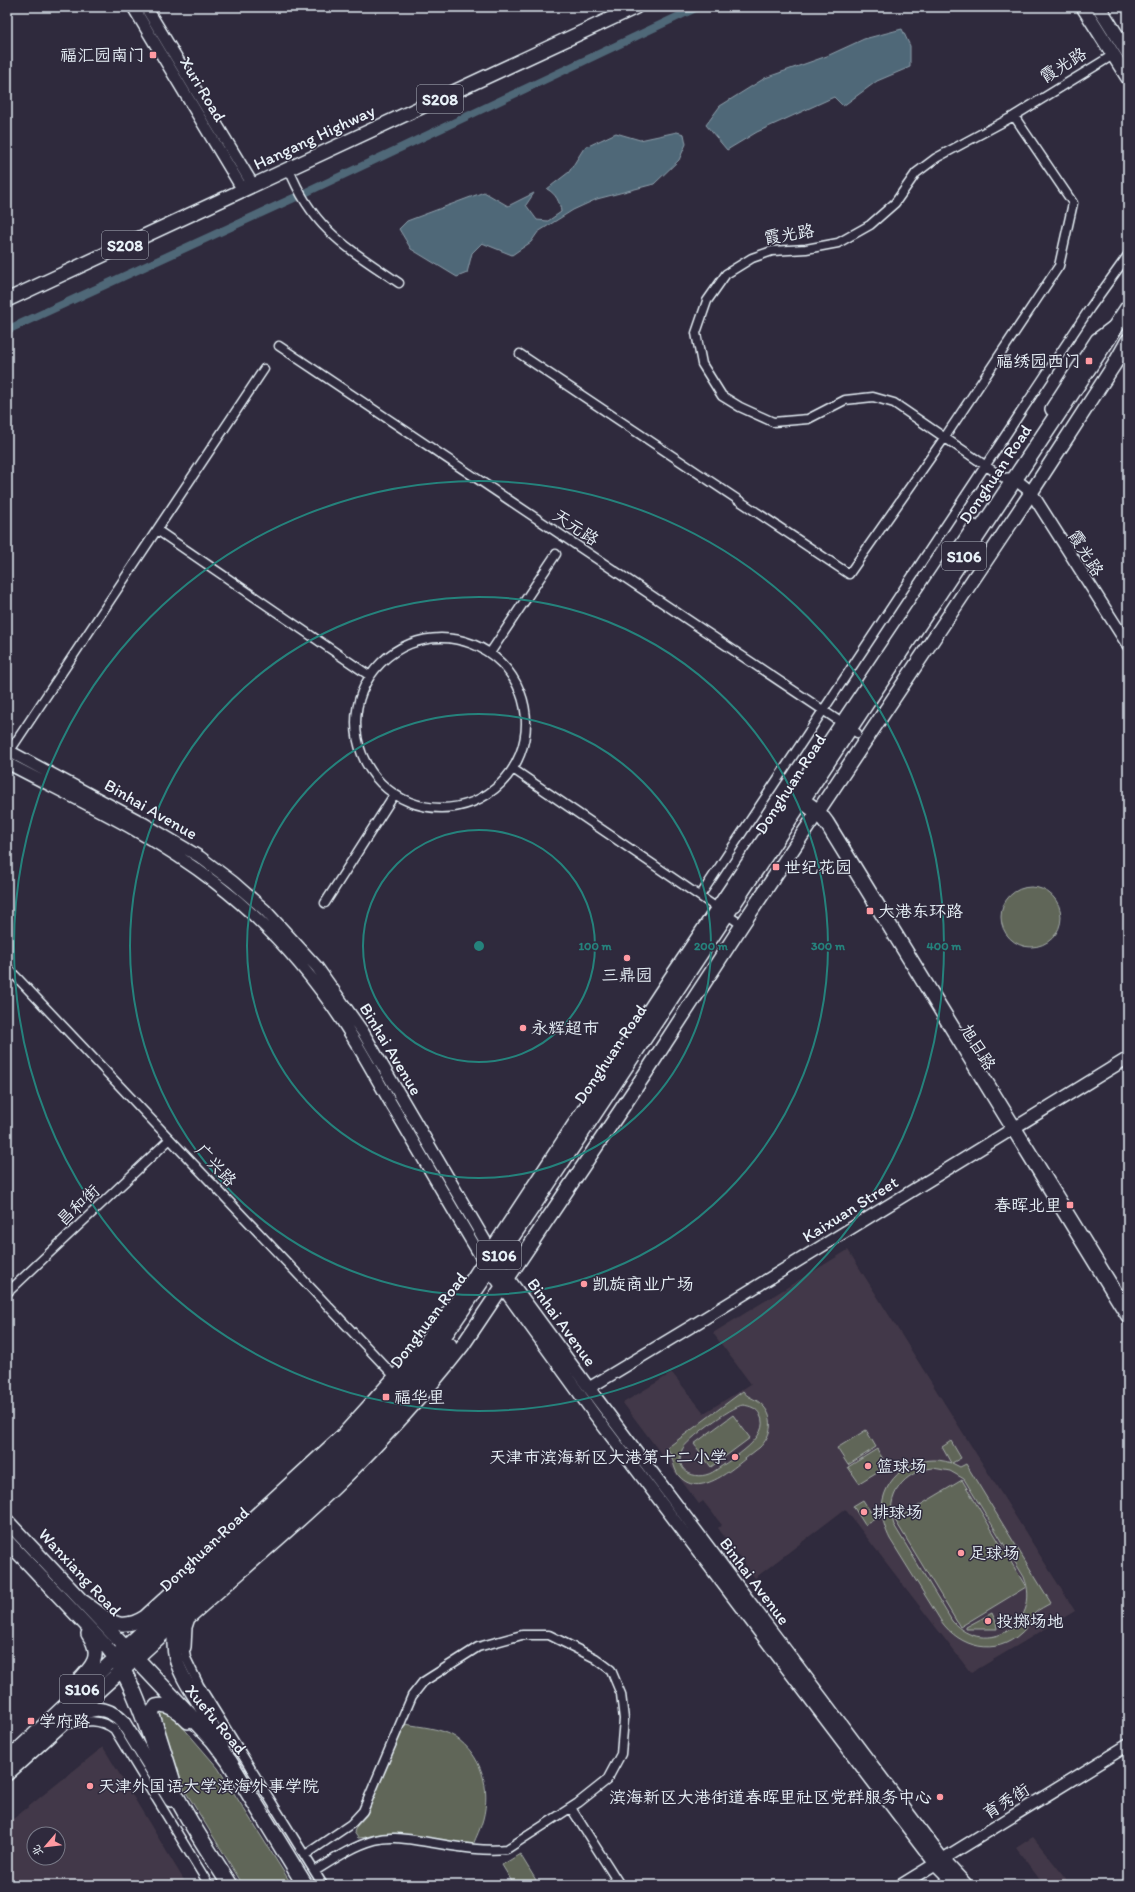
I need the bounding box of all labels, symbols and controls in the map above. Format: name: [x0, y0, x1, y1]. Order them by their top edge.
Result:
street label: 霞光路: [1036, 43, 1090, 87]
place label: 福汇园南门: [60, 45, 145, 65]
marker: 福汇园南门: [148, 50, 158, 60]
street label: Xuri Road: [176, 53, 230, 125]
road number: S208: [417, 85, 463, 113]
street label: Hangang Highway: [250, 100, 378, 174]
street label: 霞光路: [762, 220, 816, 248]
road number: S208: [102, 231, 148, 259]
place label: 福绣园西门: [996, 351, 1081, 371]
marker: 福绣园西门: [1084, 356, 1094, 366]
street label: Donghuan Road: [955, 421, 1035, 527]
street label: 天元路: [549, 504, 603, 550]
street label: 霞光路: [1064, 526, 1108, 580]
road number: S106: [942, 542, 986, 570]
street label: Donghuan Road: [750, 730, 830, 838]
street label: Binhai Avenue: [101, 774, 201, 844]
place label: 世纪花园: [784, 857, 852, 877]
marker: 世纪花园: [771, 862, 781, 872]
place label: 大港东环路: [878, 901, 963, 921]
marker: 大港东环路: [865, 906, 875, 916]
centre of rings: [472, 939, 486, 953]
text: 100 m: [578, 939, 612, 953]
text: 200 m: [694, 939, 729, 953]
text: 300 m: [811, 939, 846, 953]
text: 400 m: [927, 939, 962, 953]
marker: 三鼎园: [622, 953, 632, 963]
place label: 三鼎园: [602, 965, 653, 985]
street label: Binhai Avenue: [356, 999, 426, 1099]
street label: Donghuan Road: [570, 1001, 650, 1107]
place label: 永辉超市: [531, 1018, 599, 1038]
street label: 旭日路: [956, 1020, 1000, 1074]
marker: 永辉超市: [518, 1023, 528, 1033]
street label: 广兴路: [191, 1140, 241, 1190]
street label: Kaixuan Street: [798, 1171, 902, 1246]
street label: 昌和街: [53, 1180, 103, 1230]
place label: 春晖北里: [994, 1195, 1062, 1215]
marker: 春晖北里: [1065, 1200, 1075, 1210]
road number: S106: [477, 1241, 521, 1269]
street label: Donghuan Road: [385, 1268, 471, 1372]
street label: Binhai Avenue: [523, 1274, 601, 1370]
place label: 凯旋商业广场: [592, 1274, 694, 1294]
marker: 凯旋商业广场: [579, 1279, 589, 1289]
place label: 福华里: [394, 1387, 445, 1407]
marker: 福华里: [381, 1392, 391, 1402]
place label: 天津市滨海新区大港第十二小学: [489, 1447, 727, 1467]
marker: 天津市滨海新区大港第十二小学: [730, 1452, 740, 1462]
place label: 篮球场: [876, 1456, 927, 1476]
marker: 篮球场: [863, 1461, 873, 1471]
street label: Donghuan Road: [155, 1502, 253, 1596]
place label: 排球场: [872, 1502, 923, 1522]
marker: 排球场: [859, 1507, 869, 1517]
street label: Wanxiang Road: [34, 1524, 126, 1620]
street label: Binhai Avenue: [716, 1533, 794, 1629]
place label: 足球场: [969, 1543, 1020, 1563]
marker: 足球场: [956, 1548, 966, 1558]
place label: 投掷场地: [996, 1611, 1064, 1631]
marker: 投掷场地: [983, 1616, 993, 1626]
road number: S106: [60, 1675, 104, 1703]
street label: Xuefu Road: [181, 1680, 251, 1758]
place label: 学府路: [39, 1711, 90, 1731]
marker: 学府路: [26, 1716, 36, 1726]
place label: 天津外国语大学滨海外事学院: [98, 1776, 319, 1796]
street label: 育秀街: [979, 1779, 1033, 1823]
marker: 天津外国语大学滨海外事学院: [85, 1781, 95, 1791]
place label: 滨海新区大港街道春晖里社区党群服务中心: [609, 1787, 932, 1807]
marker: 滨海新区大港街道春晖里社区党群服务中心: [935, 1792, 945, 1802]
north arrow: [26, 1826, 66, 1866]
text: 北: [29, 1843, 46, 1858]

